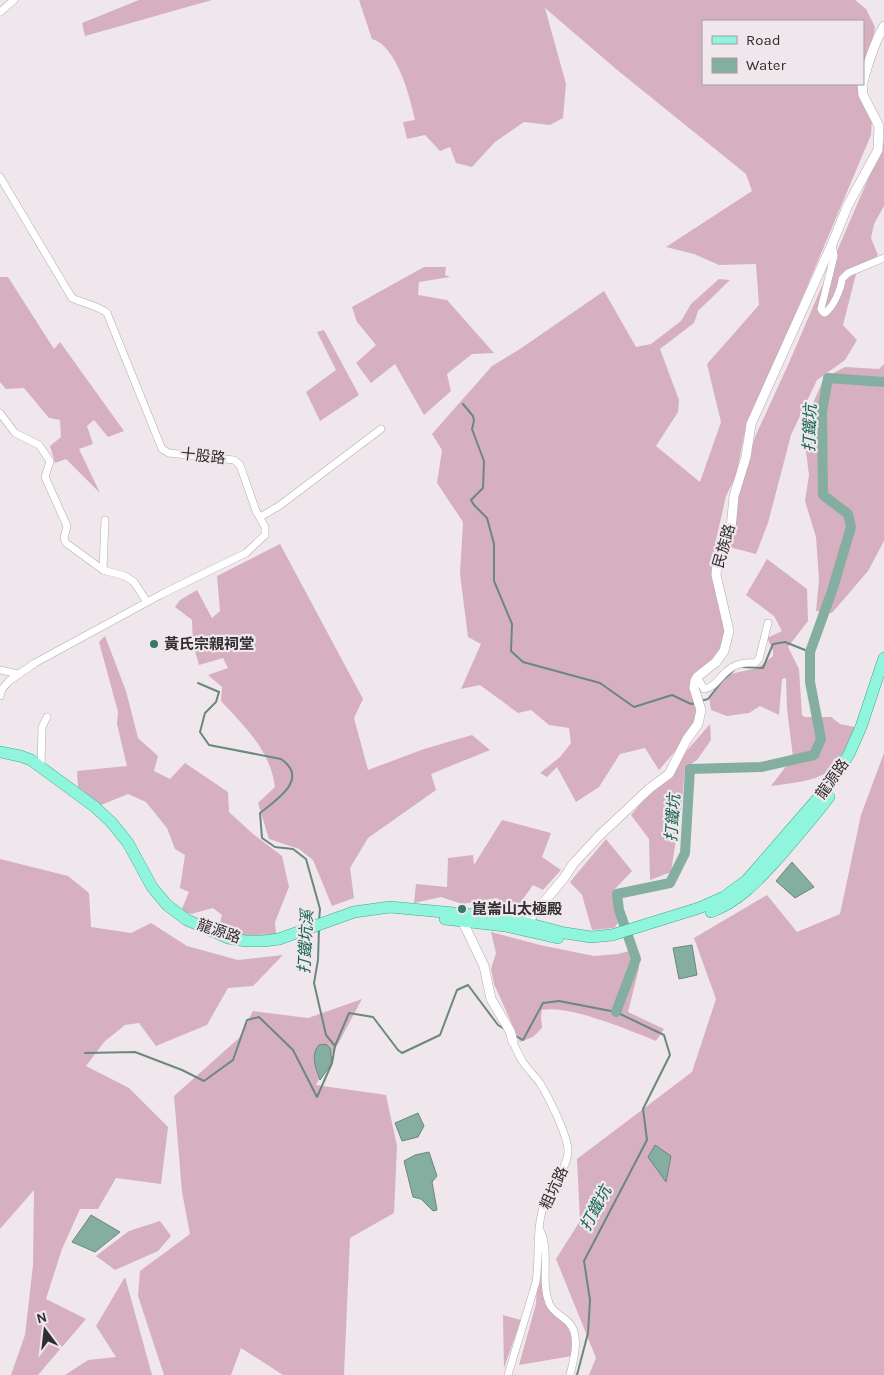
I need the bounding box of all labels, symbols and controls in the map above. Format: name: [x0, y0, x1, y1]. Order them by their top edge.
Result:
legend: [702, 20, 864, 85]
text: Road: [746, 31, 781, 49]
text: Water: [746, 56, 787, 74]
water label: 打鐵坑: [799, 402, 820, 452]
street label: 十股路: [180, 445, 226, 467]
street label: 民族路: [709, 522, 739, 570]
place label: 黃氏宗親祠堂: [164, 635, 254, 653]
marker: 黃氏宗親祠堂: [148, 638, 160, 650]
street label: 龍源路: [812, 755, 852, 803]
water label: 打鐵坑: [661, 791, 684, 843]
place label: 崑崙山太極殿: [472, 900, 562, 918]
marker: 崑崙山太極殿: [456, 903, 468, 915]
water label: 打鐵坑溪: [294, 908, 317, 974]
street label: 龍源路: [195, 915, 243, 947]
street label: 粗坑路: [536, 1164, 572, 1212]
water label: 打鐵坑: [576, 1181, 616, 1234]
north arrow: [20, 1305, 70, 1355]
text: N: [35, 1308, 49, 1327]

